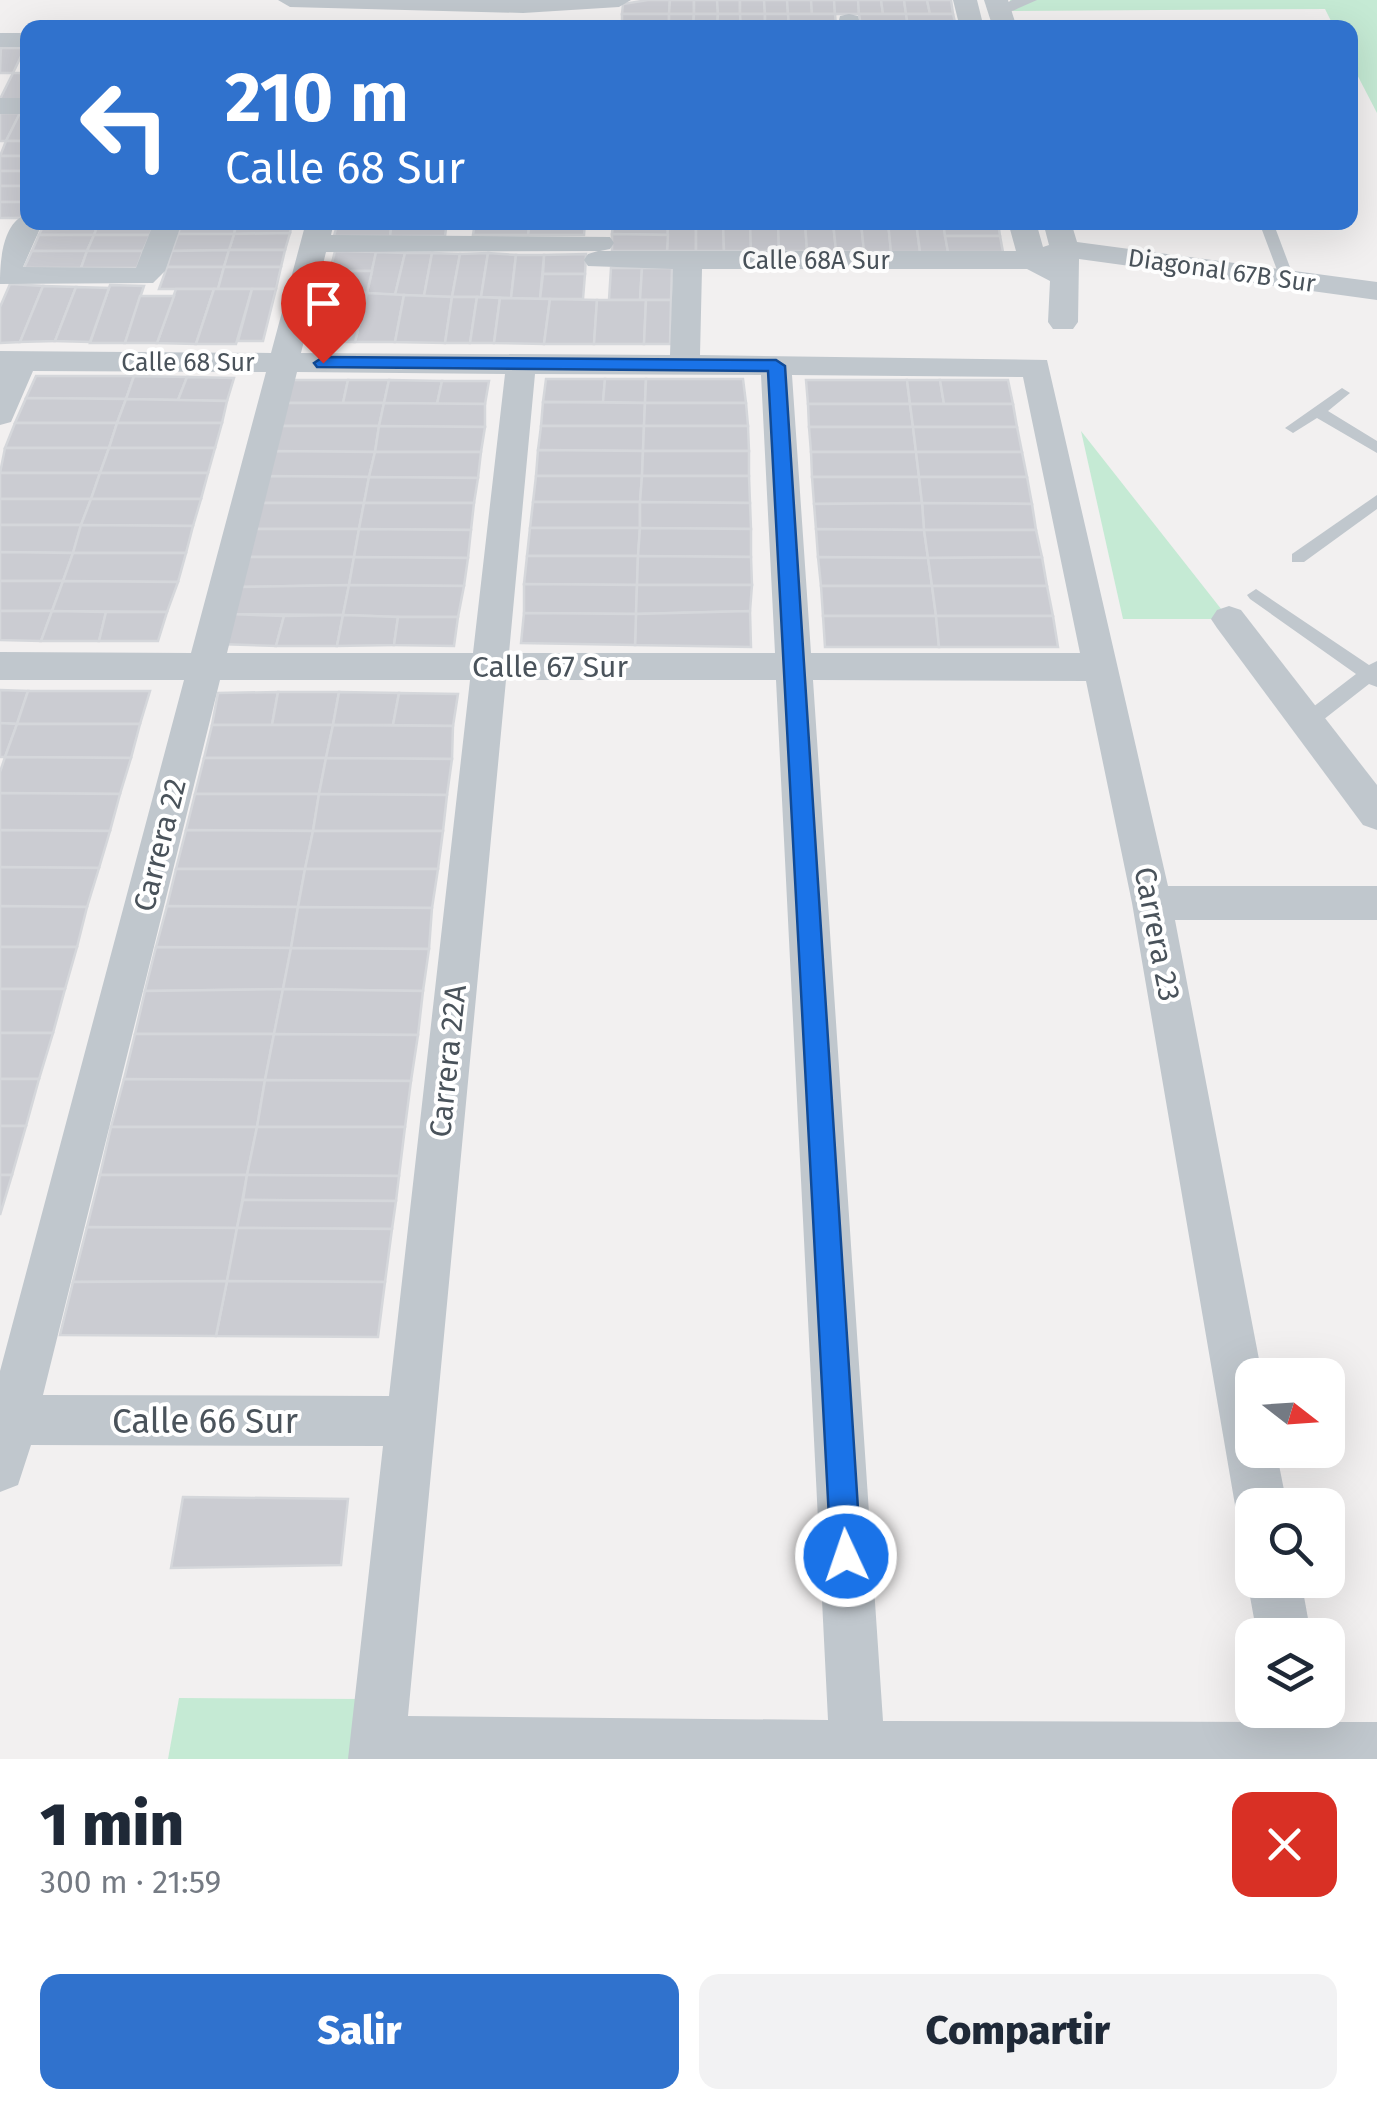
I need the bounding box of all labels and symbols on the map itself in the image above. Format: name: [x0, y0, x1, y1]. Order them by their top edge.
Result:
street label: Diagonal 67B Sur: [1126, 243, 1318, 299]
street label: Calle 68A Sur: [742, 246, 890, 276]
pin: [281, 261, 366, 364]
street label: Calle 68 Sur: [121, 348, 255, 378]
street label: Calle 67 Sur: [472, 649, 628, 685]
street label: Carrera 22: [126, 775, 194, 915]
street label: Carrera 23: [1126, 864, 1188, 1004]
street label: Carrera 22A: [422, 982, 474, 1139]
north arrow: [1235, 1358, 1345, 1468]
street label: Calle 66 Sur: [112, 1400, 299, 1442]
position arrow: [794, 1504, 898, 1608]

